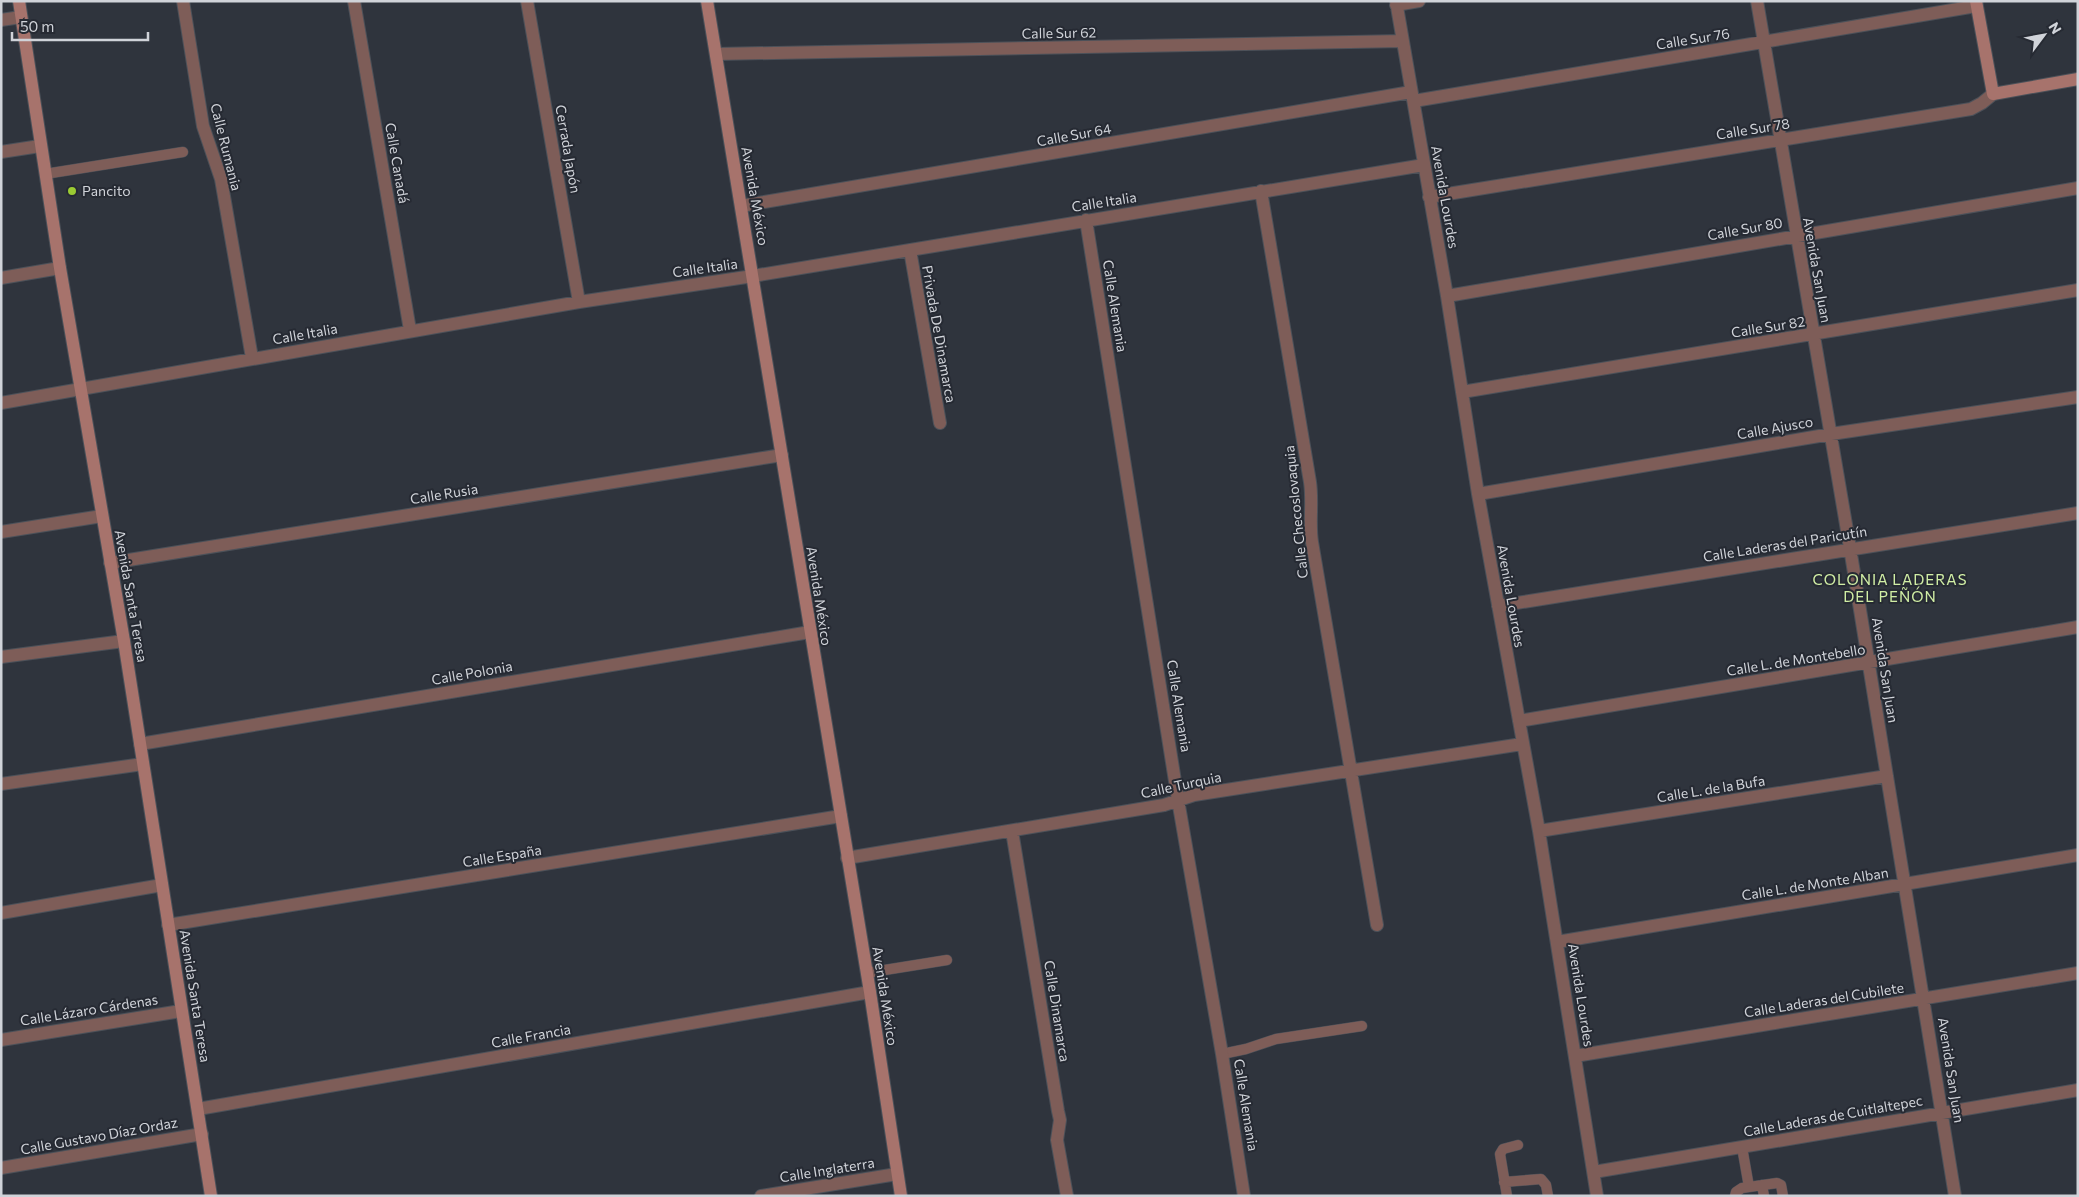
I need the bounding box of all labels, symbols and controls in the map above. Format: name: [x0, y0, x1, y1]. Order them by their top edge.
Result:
scale bar: [12, 10, 149, 42]
north arrow: [2019, 10, 2069, 60]
text: 50 m: [20, 17, 54, 35]
text: N: [2045, 19, 2065, 37]
street label: Calle Sur 62: [1022, 23, 1097, 42]
street label: Calle Sur 76: [1655, 24, 1731, 53]
street label: Calle Rumania: [207, 101, 246, 192]
street label: Cerrada Japón: [552, 103, 585, 194]
street label: Calle Sur 78: [1715, 114, 1791, 143]
street label: Calle Sur 64: [1035, 119, 1113, 149]
street label: Calle Canadá: [382, 121, 413, 205]
street label: Avenida Lourdes: [1428, 144, 1463, 250]
street label: Avenida México: [738, 145, 773, 247]
place label: Pancito: [82, 182, 131, 199]
marker: Pancito: [66, 185, 78, 197]
street label: Calle Italia: [1070, 188, 1138, 215]
street label: Calle Sur 80: [1706, 214, 1784, 243]
street label: Avenida San Juan: [1800, 216, 1835, 324]
street label: Calle Italia: [671, 255, 739, 280]
street label: Calle Alemania: [1100, 259, 1131, 353]
street label: Privada De Dinamarca: [919, 264, 960, 404]
street label: Calle Sur 82: [1730, 312, 1806, 341]
street label: Calle Italia: [271, 319, 339, 348]
street label: Calle Ajusco: [1736, 412, 1814, 443]
street label: Calle Checoslovaquia: [1280, 445, 1311, 579]
street label: Calle Rusia: [409, 480, 479, 507]
street label: Calle Laderas del Paricutín: [1702, 522, 1868, 565]
street label: Avenida Santa Teresa: [111, 528, 152, 663]
street label: Avenida Lourdes: [1494, 543, 1529, 649]
street label: Avenida México: [803, 545, 836, 647]
district label: COLONIA LADERAS DEL PEÑÓN: [1813, 570, 1967, 605]
street label: Avenida San Juan: [1869, 616, 1902, 724]
street label: Calle L. de Montebello: [1725, 640, 1866, 679]
street label: Calle Polonia: [430, 657, 514, 688]
street label: Calle Alemania: [1164, 659, 1195, 753]
street label: Calle Turquia: [1139, 768, 1223, 801]
street label: Calle L. de la Bufa: [1656, 772, 1766, 805]
street label: Calle España: [461, 841, 543, 870]
street label: Calle L. de Monte Alban: [1740, 863, 1890, 904]
street label: Avenida Santa Teresa: [177, 928, 214, 1064]
street label: Avenida Lourdes: [1565, 942, 1598, 1048]
street label: Avenida México: [869, 945, 902, 1047]
street label: Calle Dinamarca: [1041, 959, 1074, 1063]
street label: Calle Laderas del Cubilete: [1743, 978, 1905, 1021]
street label: Calle Lázaro Cárdenas: [19, 990, 159, 1029]
street label: Avenida San Juan: [1935, 1016, 1968, 1124]
street label: Calle Francia: [490, 1020, 572, 1051]
street label: Calle Alemania: [1231, 1058, 1262, 1152]
street label: Calle Laderas de Cuitlaltepec: [1742, 1091, 1924, 1140]
street label: Calle Gustavo Díaz Ordaz: [19, 1113, 179, 1158]
street label: Calle Inglaterra: [778, 1154, 876, 1185]

